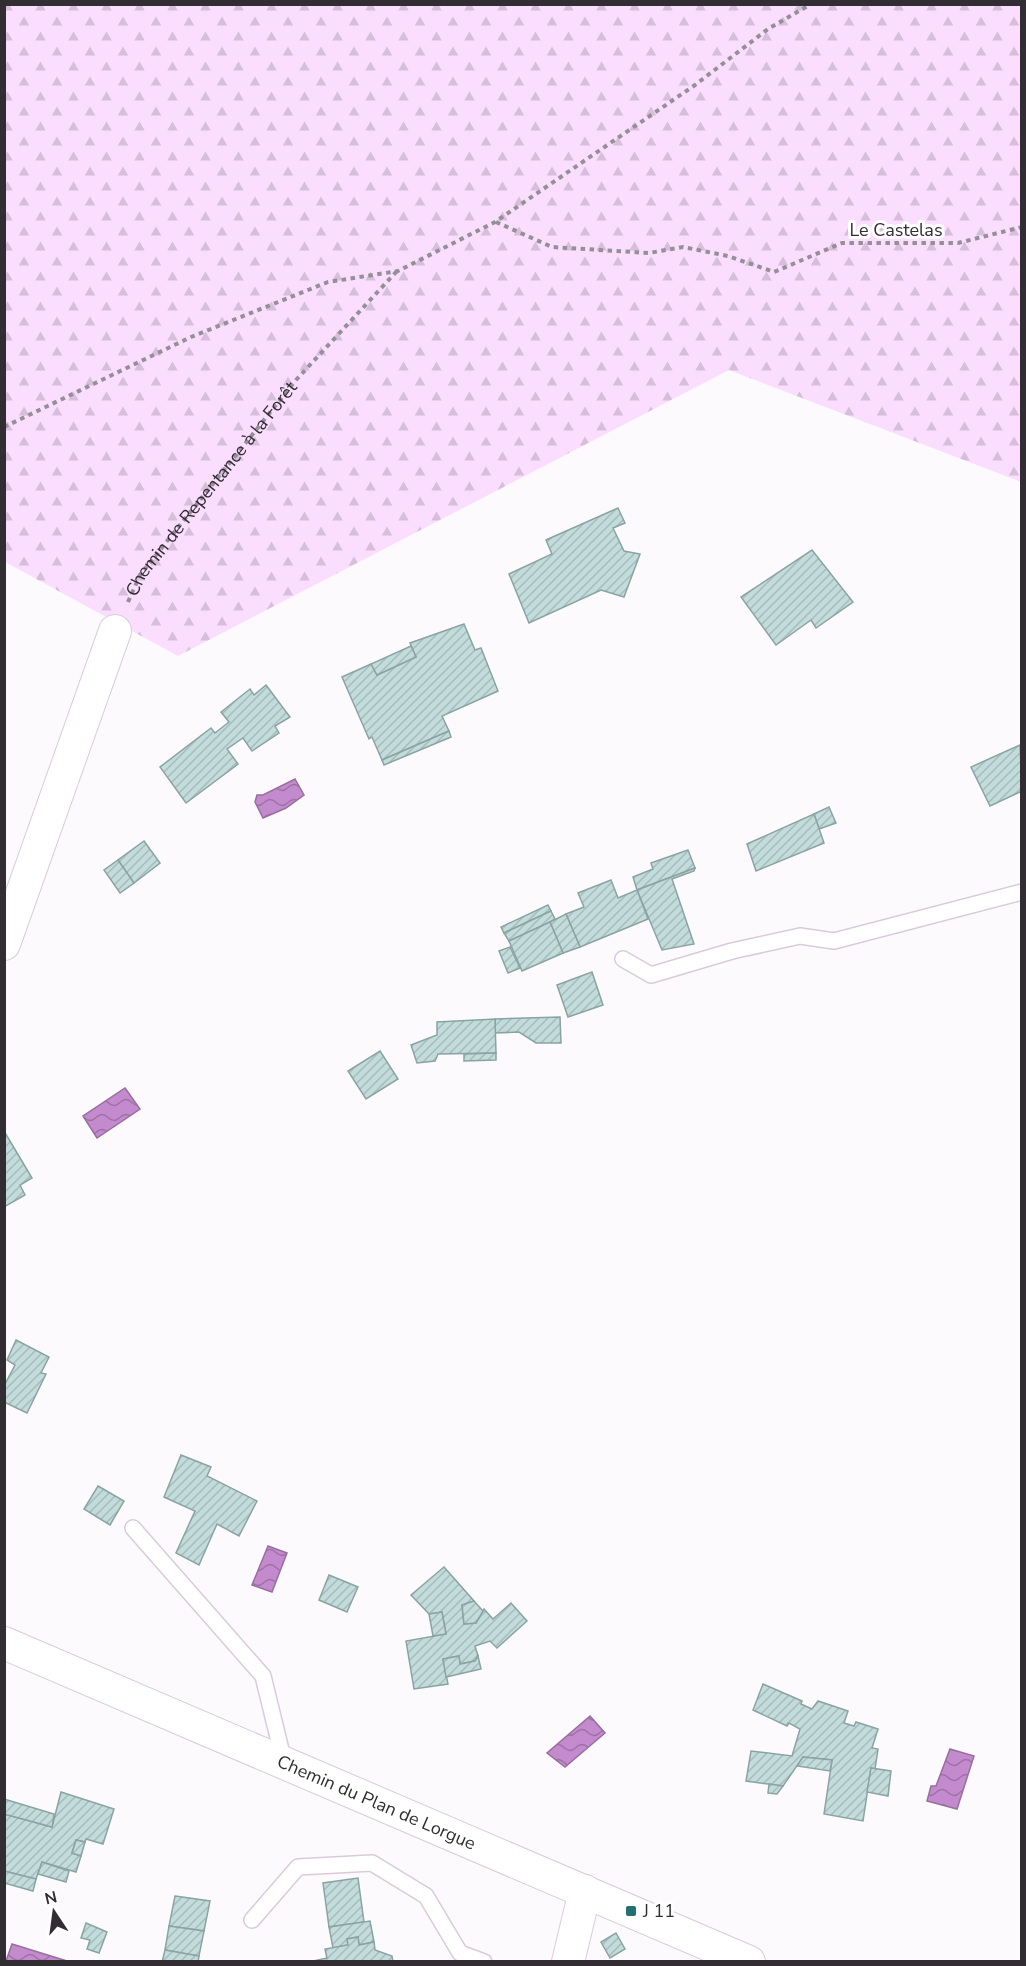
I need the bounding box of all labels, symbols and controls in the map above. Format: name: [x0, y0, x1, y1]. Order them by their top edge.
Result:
street label: Le Castelas: [849, 218, 943, 242]
street label: Chemin de Repentance à la Forêt: [120, 376, 303, 600]
street label: Chemin du Plan de Lorgue: [273, 1749, 479, 1856]
north arrow: [24, 1882, 84, 1942]
text: N: [43, 1886, 59, 1910]
place label: J 11: [642, 1899, 675, 1923]
marker: J 11: [624, 1904, 638, 1918]

